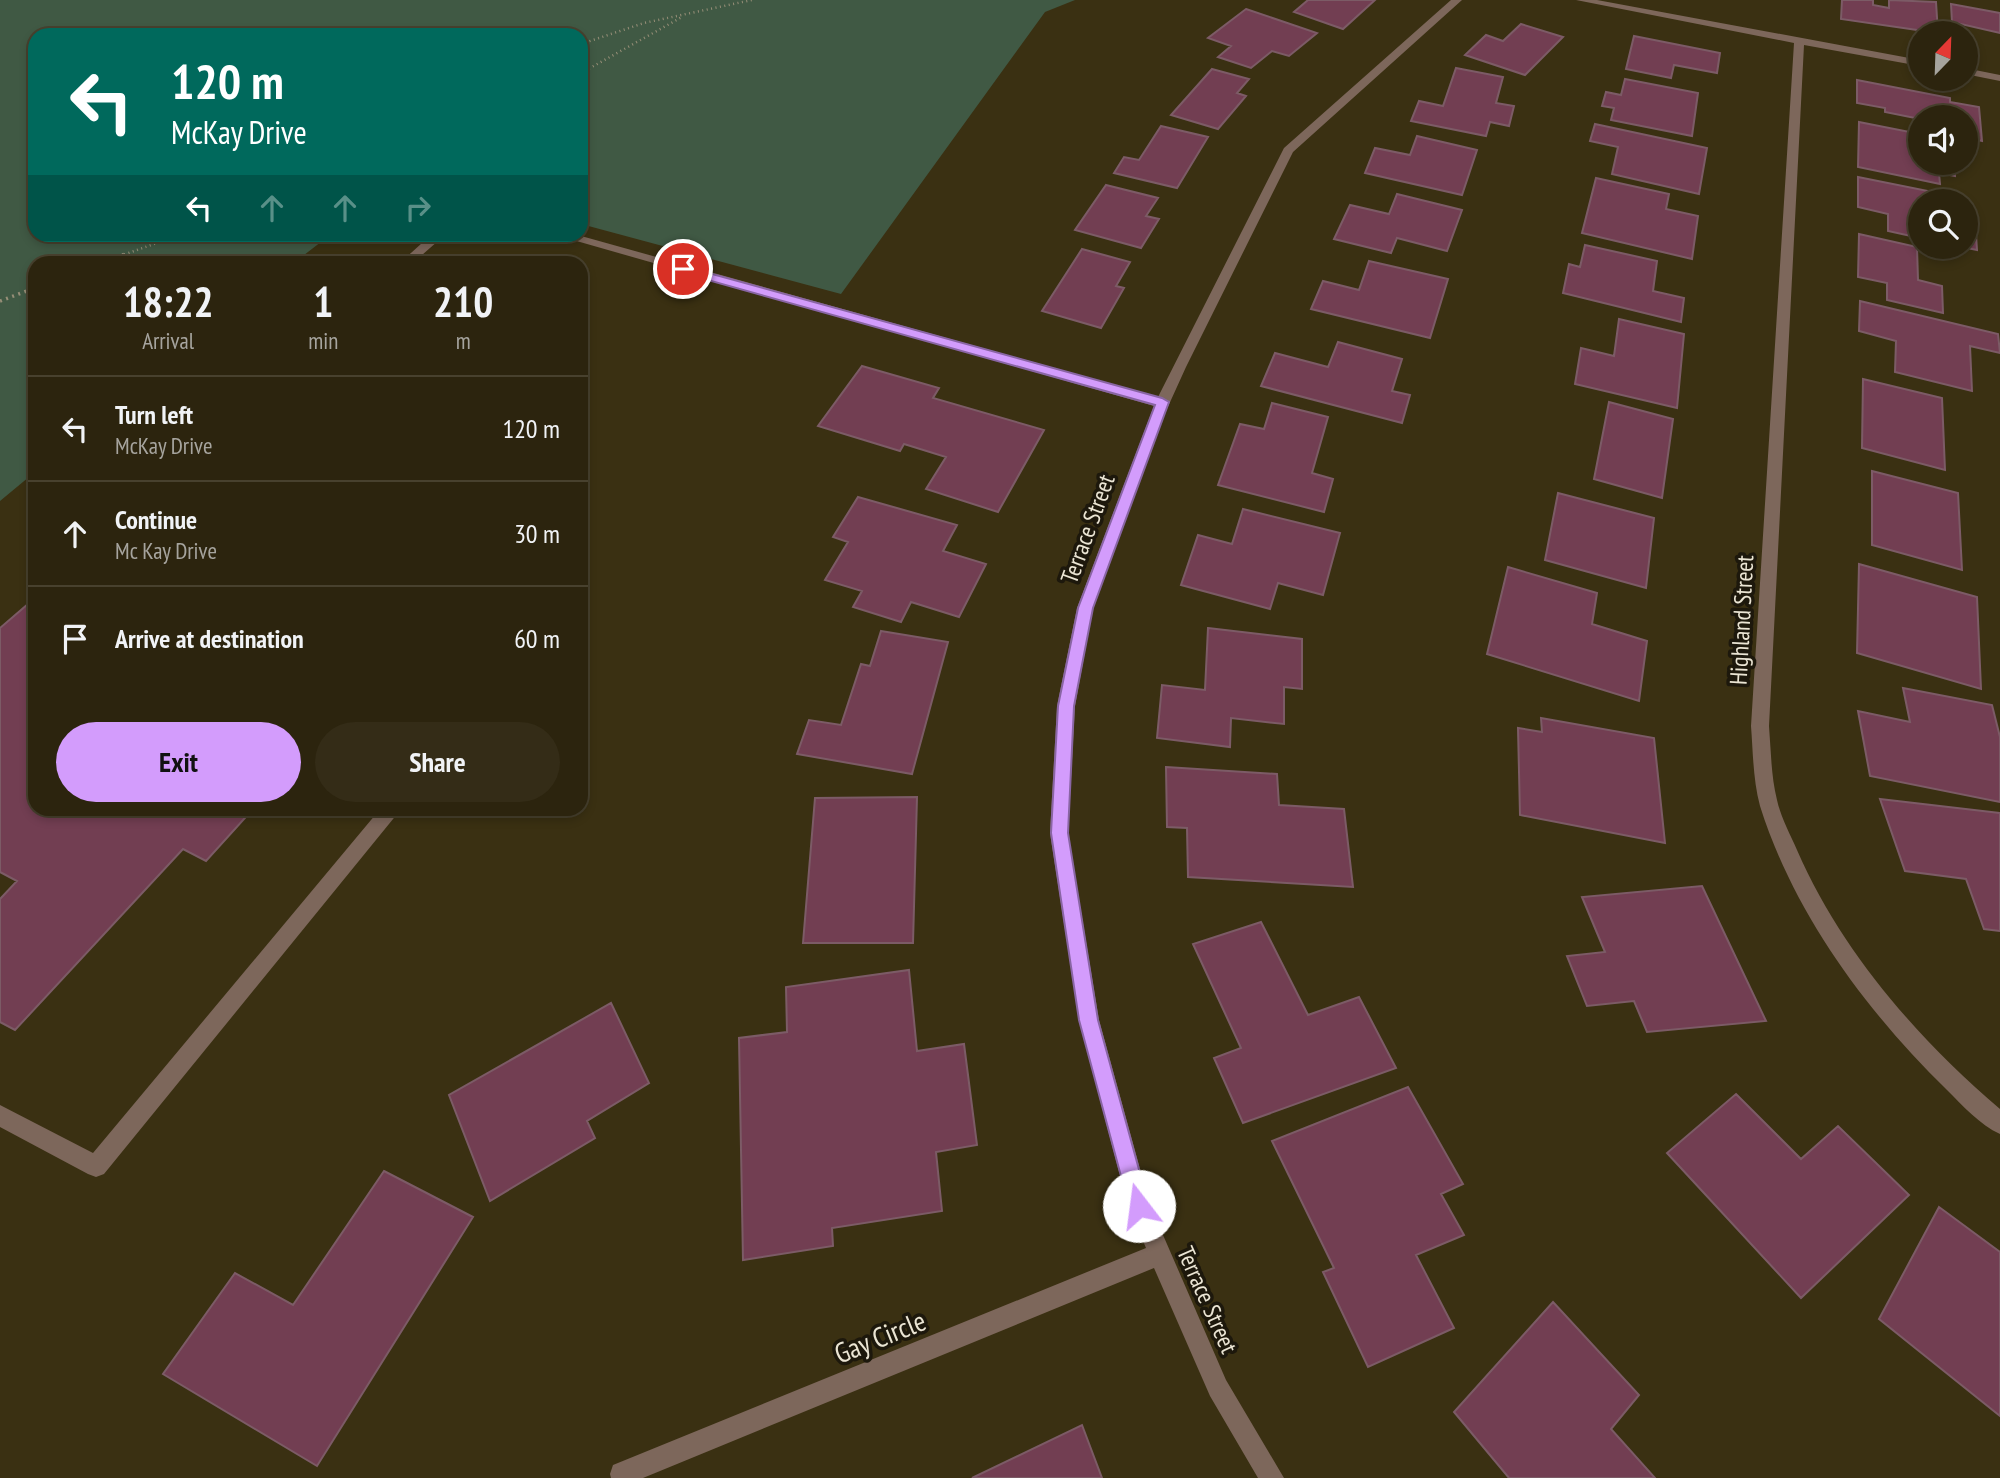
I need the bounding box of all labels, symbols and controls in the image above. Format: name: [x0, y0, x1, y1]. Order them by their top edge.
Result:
north arrow: [1908, 21, 1978, 91]
map controls: [1908, 21, 1978, 259]
text: 120 m: [171, 49, 284, 113]
icon: left: [56, 56, 147, 147]
button: sound: [1908, 105, 1978, 175]
text: McKay Drive: [171, 111, 307, 153]
icon: left: [180, 189, 218, 227]
icon: ahead: [253, 189, 291, 227]
icon: ahead: [326, 189, 364, 227]
icon: right: [399, 189, 437, 227]
button: search: [1908, 189, 1978, 259]
pin: [653, 239, 713, 299]
icon: arrive: [664, 250, 702, 288]
text: 18:22: [123, 274, 214, 329]
text: 1: [313, 274, 333, 329]
text: 210: [433, 274, 493, 329]
text: Arrival: [142, 326, 194, 355]
text: min: [308, 326, 338, 355]
text: m: [456, 326, 471, 355]
text: Turn left: [115, 398, 193, 431]
icon: left: [56, 410, 94, 448]
text: 120 m: [502, 412, 560, 445]
text: McKay Drive: [115, 431, 213, 460]
street label: Terrace Street: [1054, 470, 1122, 588]
text: Continue: [115, 503, 197, 536]
icon: ahead: [56, 515, 94, 553]
text: 30 m: [514, 517, 560, 550]
text: Mc Kay Drive: [115, 536, 217, 565]
street label: Highland Street: [1723, 554, 1760, 686]
icon: arrive: [56, 620, 94, 658]
text: Arrive at destination: [115, 622, 304, 655]
text: 60 m: [514, 622, 560, 655]
button: Exit: [56, 722, 301, 802]
button: Share: [315, 722, 560, 802]
position arrow: [1102, 1169, 1176, 1243]
street label: Terrace Street: [1170, 1242, 1245, 1358]
street label: Gay Circle: [829, 1302, 931, 1372]

